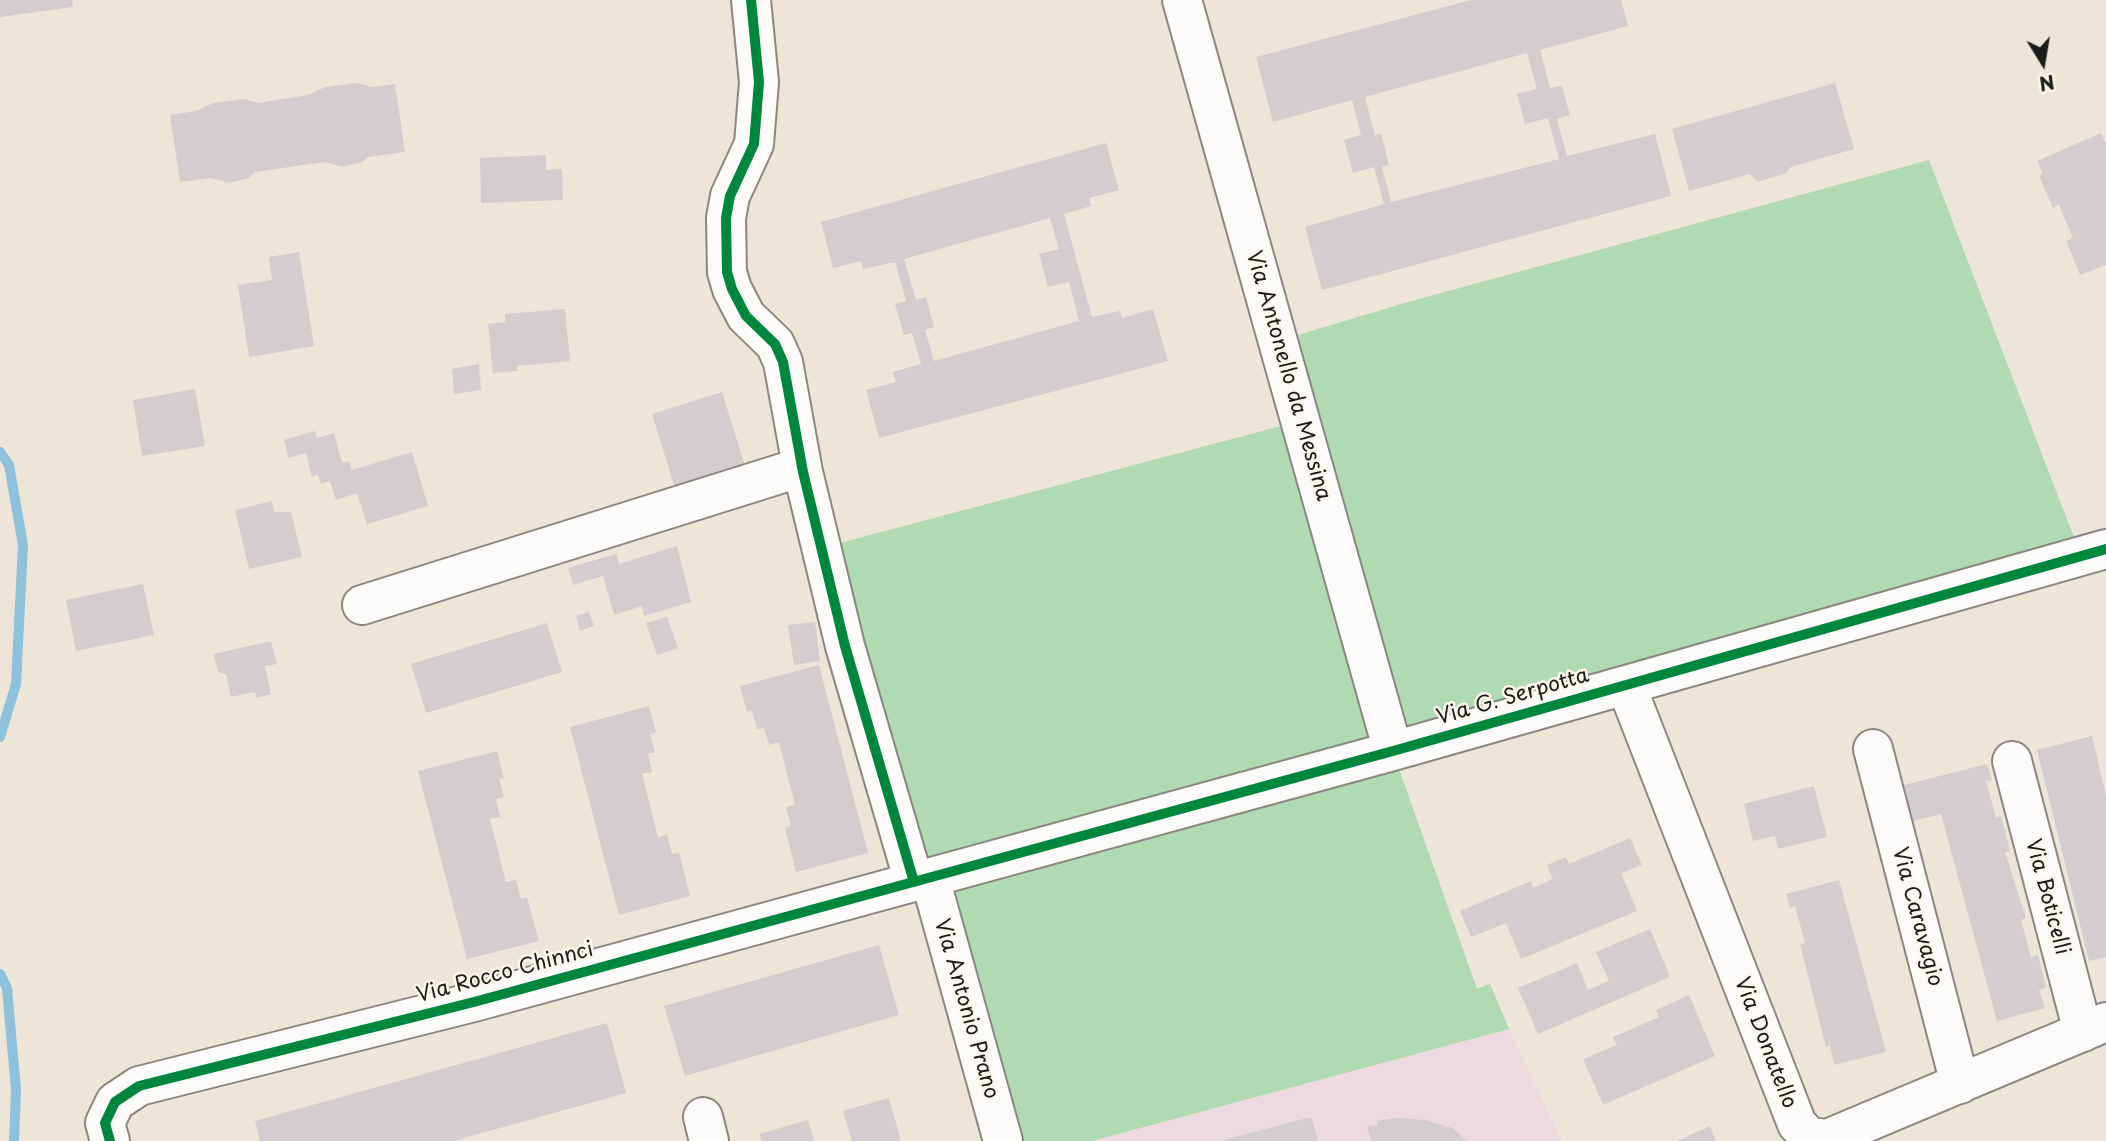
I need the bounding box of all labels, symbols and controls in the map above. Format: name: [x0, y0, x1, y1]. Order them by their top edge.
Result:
north arrow: [2008, 28, 2078, 98]
text: N: [2037, 68, 2057, 99]
street label: Via Antonello da Messina: [1240, 248, 1336, 504]
street label: Via G. Serpotta: [1434, 663, 1592, 731]
street label: Via Boticelli: [2019, 836, 2075, 958]
street label: Via Caravagio: [1886, 845, 1948, 989]
street label: Via Antonio Prano: [928, 916, 1004, 1102]
street label: Via Rocco Chinnci: [414, 937, 596, 1009]
street label: Via Donatello: [1728, 974, 1802, 1112]

